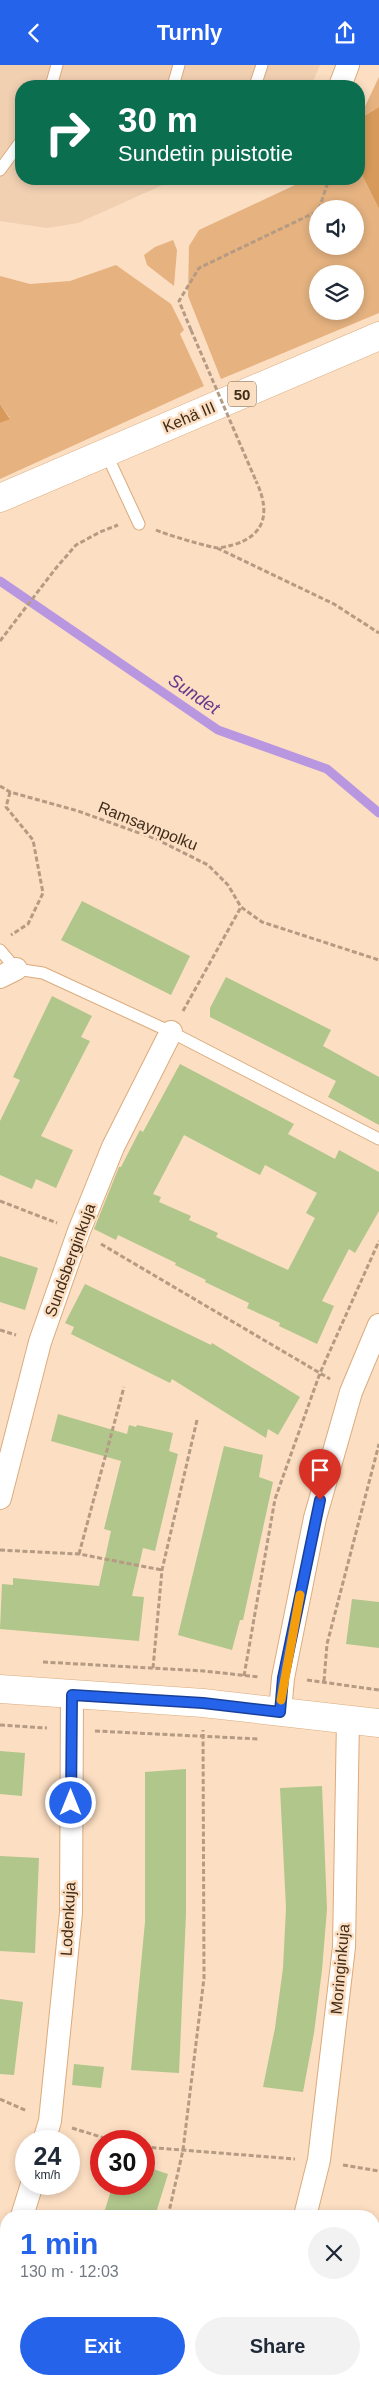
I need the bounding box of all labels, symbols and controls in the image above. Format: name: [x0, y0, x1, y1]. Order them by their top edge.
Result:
icon: back: [20, 19, 48, 47]
icon: share: [331, 19, 359, 47]
text: Turnly: [157, 20, 222, 45]
icon: right: [35, 100, 100, 165]
text: 30 m: [118, 100, 198, 139]
text: Sundetin puistotie: [118, 141, 293, 166]
map controls: [309, 200, 364, 320]
button: sound: [309, 200, 364, 255]
button: layers: [309, 265, 364, 320]
road number: 50: [228, 381, 256, 407]
street label: Kehä III: [160, 398, 218, 436]
water label: Sundet: [165, 670, 224, 719]
street label: Ramsaynpolku: [96, 798, 200, 854]
street label: Sundsberginkuja: [42, 1201, 98, 1319]
pin: [299, 1449, 341, 1500]
icon: arrive: [306, 1456, 334, 1484]
position arrow: [44, 1776, 96, 1828]
street label: Lodenkuja: [58, 1882, 78, 1956]
street label: Moringinkuja: [328, 1923, 352, 2015]
speed limit sign: 30: [90, 2130, 155, 2195]
text: 24: [34, 2142, 61, 2170]
text: km/h: [34, 2168, 61, 2182]
text: 1 min: [20, 2227, 98, 2260]
button: close: [308, 2227, 360, 2279]
text: 130 m · 12:03: [20, 2263, 119, 2280]
button: Exit: [20, 2317, 185, 2375]
button: Share: [195, 2317, 360, 2375]

